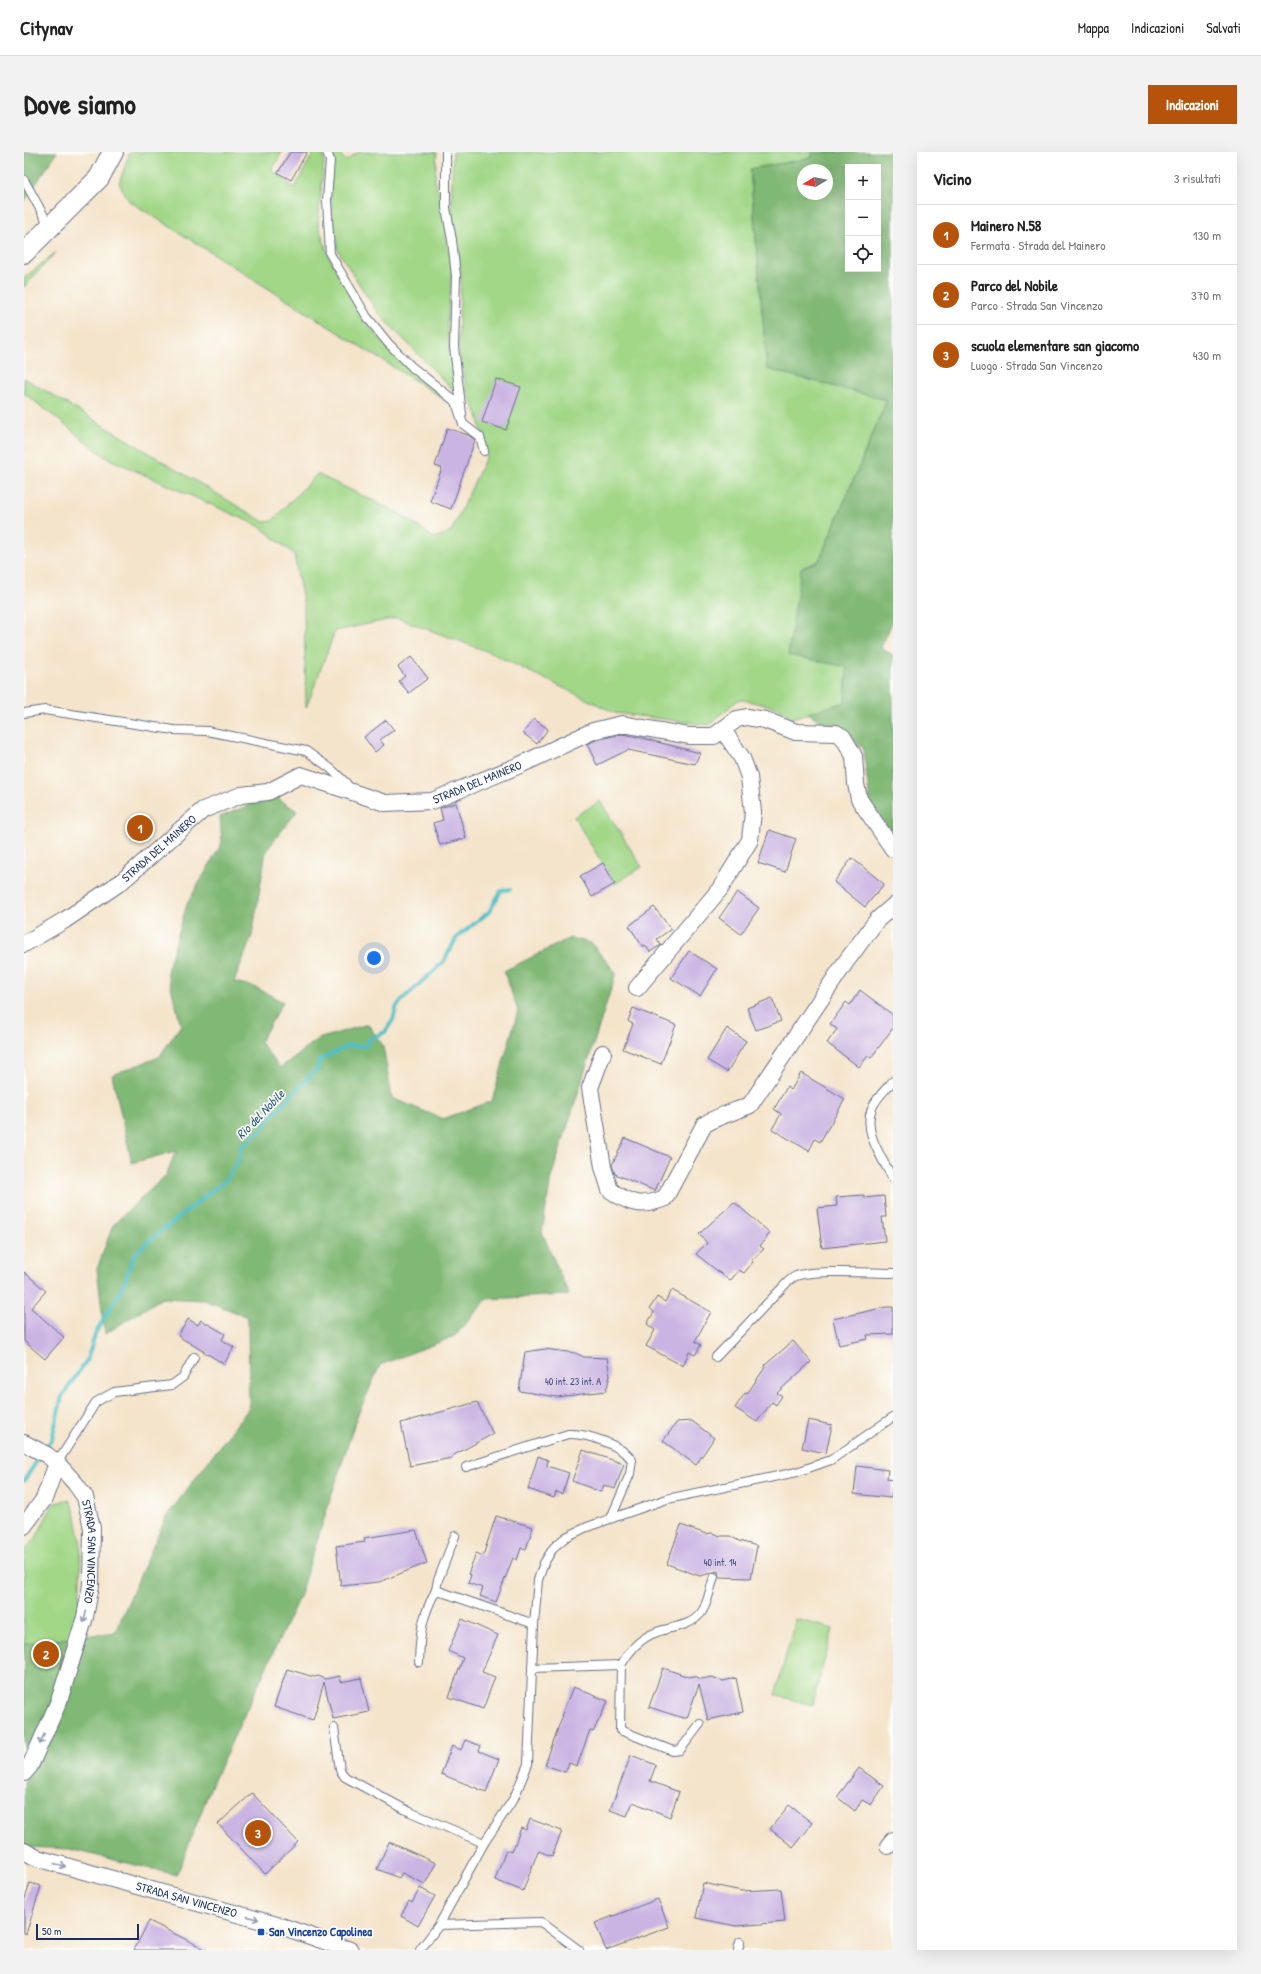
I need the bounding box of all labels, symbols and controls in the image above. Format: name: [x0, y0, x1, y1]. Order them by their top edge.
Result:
text: Citynav: [20, 15, 73, 41]
text: Mappa: [1078, 18, 1109, 37]
text: Indicazioni: [1131, 18, 1184, 37]
text: Salvati: [1206, 18, 1241, 37]
text: Dove siamo: [24, 85, 136, 123]
button: Indicazioni: [1148, 85, 1237, 124]
north arrow: [797, 164, 833, 200]
map controls: [845, 164, 881, 272]
button: +: [845, 164, 881, 200]
text: Vicino: [933, 167, 971, 190]
text: 3 risultati: [1174, 169, 1221, 187]
button: −: [845, 200, 881, 236]
text: Mainero N.58: [971, 215, 1041, 236]
text: 1: [944, 226, 948, 244]
text: 130 m: [1193, 226, 1221, 244]
button: locate: [845, 236, 881, 272]
text: Fermata · Strada del Mainero: [971, 236, 1106, 254]
text: Parco del Nobile: [971, 275, 1058, 296]
text: 2: [943, 286, 949, 304]
text: 370 m: [1191, 286, 1221, 304]
text: Parco · Strada San Vincenzo: [971, 296, 1103, 314]
text: scuola elementare san giacomo: [971, 335, 1139, 356]
text: 3: [943, 346, 949, 364]
text: 430 m: [1193, 346, 1221, 364]
text: Luogo · Strada San Vincenzo: [971, 356, 1103, 374]
street label: STRADA DEL MAINERO: [430, 756, 524, 808]
street label: STRADA DEL MAINERO: [118, 810, 200, 886]
pin: 1: [127, 813, 153, 843]
your location: [364, 948, 384, 968]
water label: Rio del Nobile: [232, 1085, 289, 1143]
house number: 40 int. 23 int. A: [545, 1375, 601, 1388]
street label: STRADA SAN VINCENZO: [78, 1498, 101, 1605]
house number: 40 int. 14: [704, 1556, 737, 1569]
one-way arrow: [81, 1610, 88, 1623]
pin: 2: [33, 1639, 59, 1669]
one-way arrow: [38, 1733, 45, 1745]
pin: 3: [245, 1818, 271, 1848]
one-way arrow: [54, 1862, 67, 1869]
street label: STRADA SAN VINCENZO: [134, 1877, 239, 1922]
one-way arrow: [246, 1915, 259, 1922]
scale bar: [36, 1922, 139, 1941]
place label: San Vincenzo Capolinea: [269, 1923, 372, 1941]
text: 50 m: [42, 1924, 62, 1938]
marker: San Vincenzo Capolinea: [256, 1927, 266, 1937]

